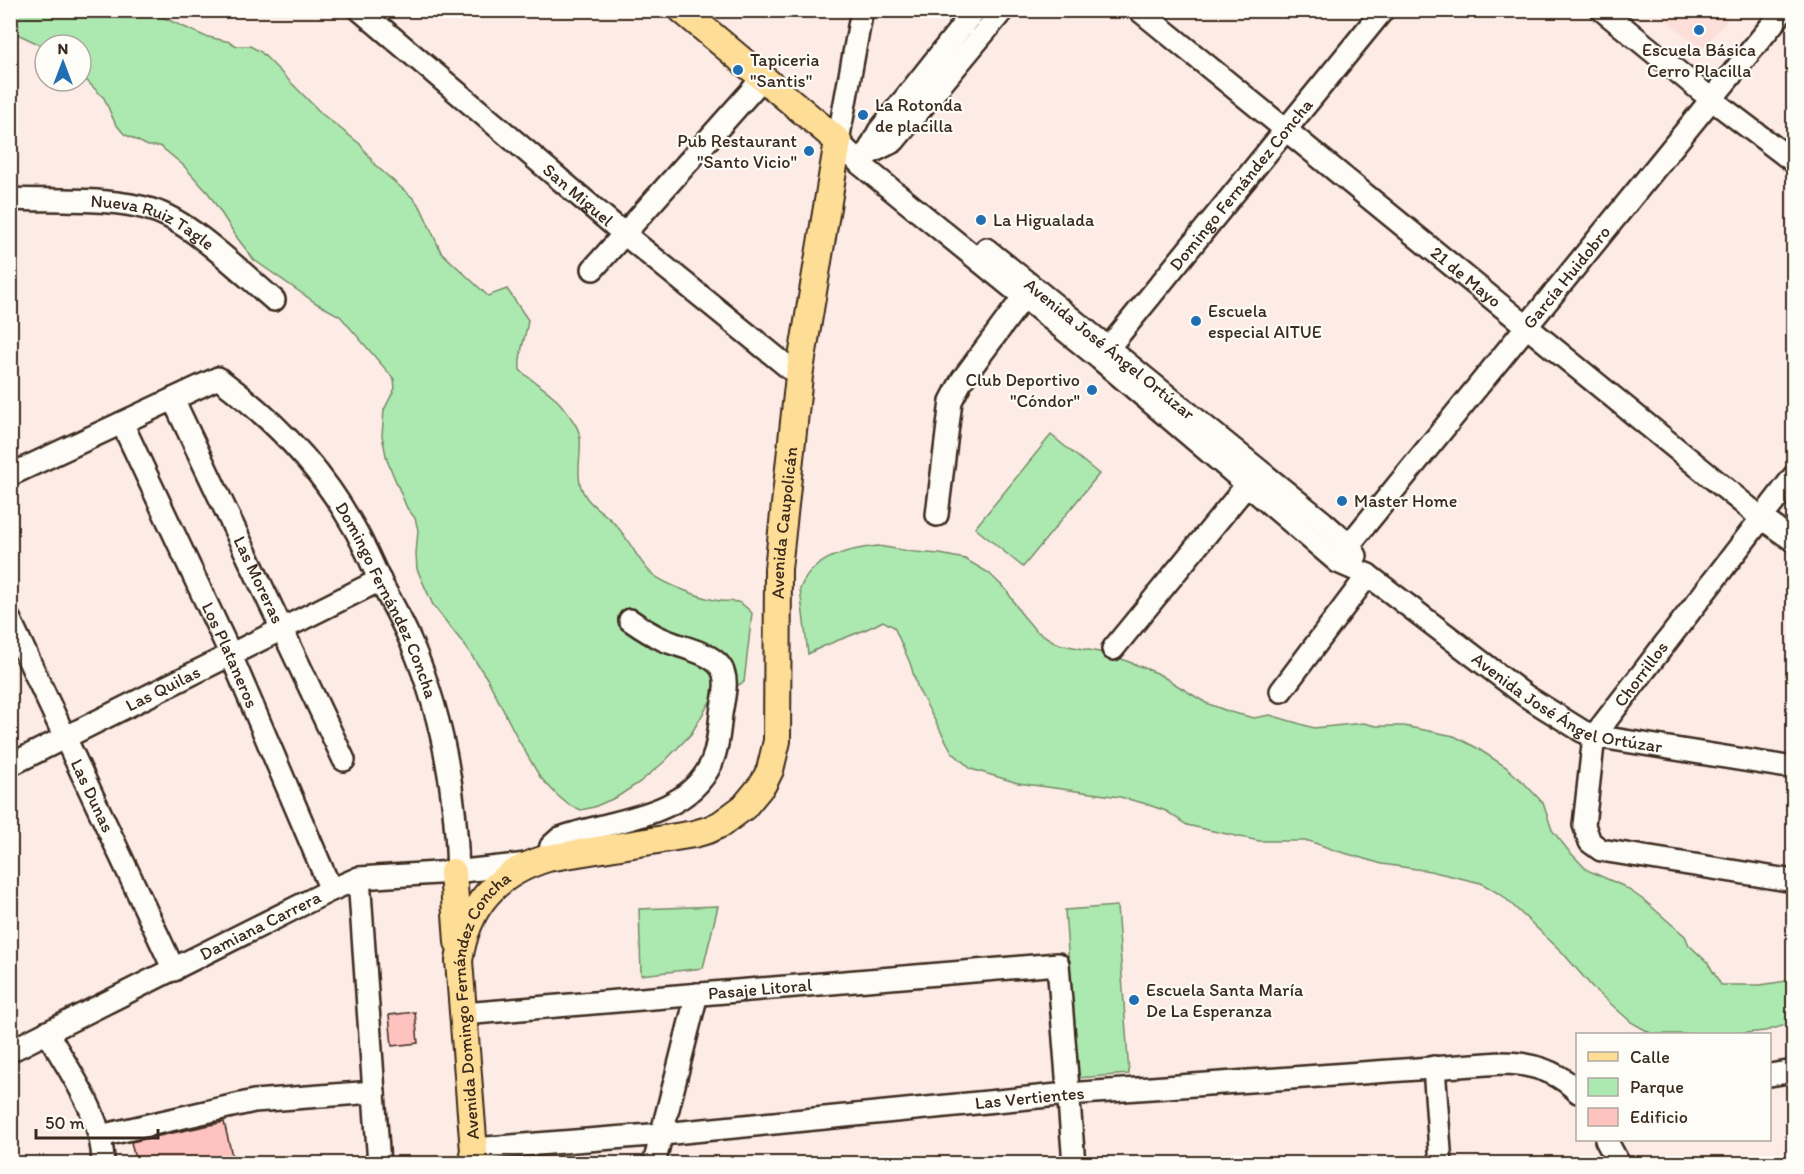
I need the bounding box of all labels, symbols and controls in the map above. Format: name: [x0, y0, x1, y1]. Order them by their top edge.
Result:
marker: Escuela Básica Cerro Placilla: [1692, 23, 1706, 37]
north arrow: [33, 33, 93, 93]
text: N: [58, 39, 68, 58]
place label: Escuela Básica Cerro Placilla: [1642, 39, 1756, 82]
place label: Tapiceria "Santis": [750, 49, 819, 92]
marker: Tapiceria "Santis": [731, 63, 745, 77]
place label: La Rotonda de placilla: [875, 94, 963, 137]
street label: Domingo Fernández Concha: [1165, 94, 1318, 275]
marker: La Rotonda de placilla: [856, 108, 870, 122]
place label: Pub Restaurant "Santo Vicio": [677, 130, 797, 173]
marker: Pub Restaurant "Santo Vicio": [802, 144, 816, 158]
street label: San Miguel: [538, 159, 618, 231]
street label: Nueva Ruiz Tagle: [90, 190, 219, 255]
place label: La Higualada: [993, 209, 1095, 231]
marker: La Higualada: [974, 213, 988, 227]
street label: García Huidobro: [1518, 221, 1615, 333]
street label: 21 de Mayo: [1426, 241, 1506, 312]
street label: Avenida José Ángel Ortúzar: [1020, 273, 1199, 425]
place label: Escuela especial AITUE: [1208, 300, 1322, 343]
marker: Escuela especial AITUE: [1189, 314, 1203, 328]
place label: Club Deportivo "Cóndor": [965, 369, 1080, 412]
marker: Club Deportivo "Cóndor": [1085, 383, 1099, 397]
street label: Avenida Caupolicán: [767, 446, 802, 599]
place label: Master Home: [1354, 490, 1457, 512]
marker: Master Home: [1335, 494, 1349, 508]
street label: Domingo Fernández Concha: [330, 498, 442, 702]
street label: Las Moreras: [228, 532, 289, 627]
street label: Los Plataneros: [197, 599, 263, 711]
street label: Chorrillos: [1609, 637, 1673, 711]
street label: Avenida José Ángel Ortúzar: [1468, 648, 1664, 758]
street label: Las Quilas: [122, 661, 204, 716]
street label: Las Dunas: [66, 755, 119, 836]
street label: Avenida Domingo Fernández Concha: [448, 866, 515, 1140]
street label: Damiana Carrera: [196, 886, 325, 965]
street label: Pasaje Litoral: [707, 974, 813, 1004]
place label: Escuela Santa María De La Esperanza: [1146, 979, 1304, 1022]
marker: Escuela Santa María De La Esperanza: [1127, 993, 1141, 1007]
legend: [1576, 1033, 1771, 1141]
text: Calle: [1630, 1046, 1670, 1068]
text: Parque: [1630, 1076, 1684, 1098]
street label: Las Vertientes: [974, 1082, 1085, 1114]
scale bar: [36, 1102, 158, 1140]
text: Edificio: [1630, 1106, 1688, 1128]
text: 50 m: [45, 1112, 85, 1134]

